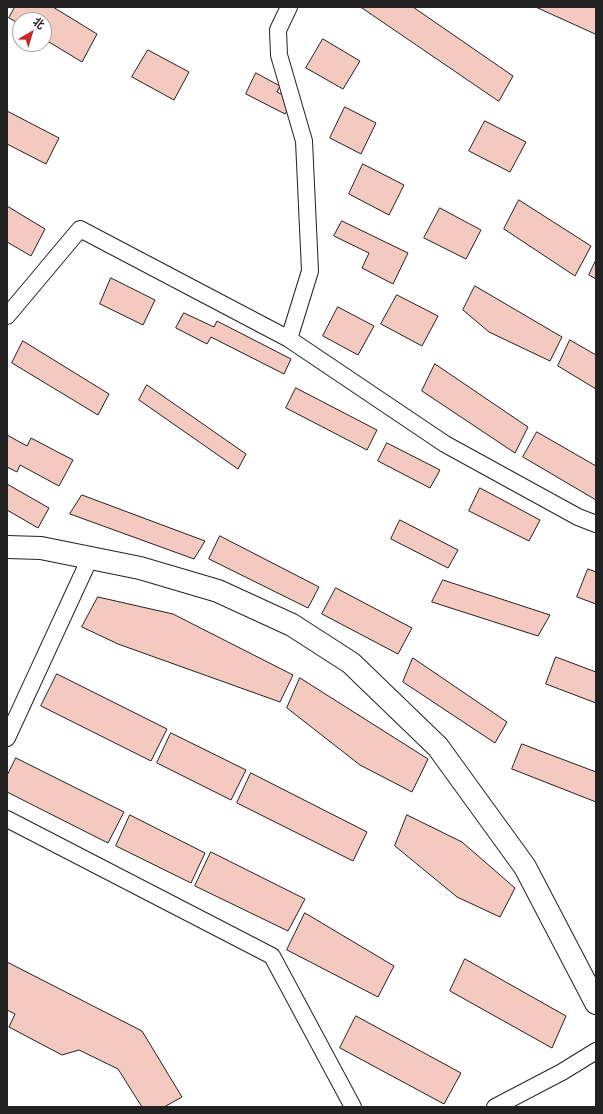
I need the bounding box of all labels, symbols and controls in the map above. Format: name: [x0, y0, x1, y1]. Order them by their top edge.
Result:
north arrow: [12, 12, 52, 52]
text: 北: [30, 14, 47, 32]

